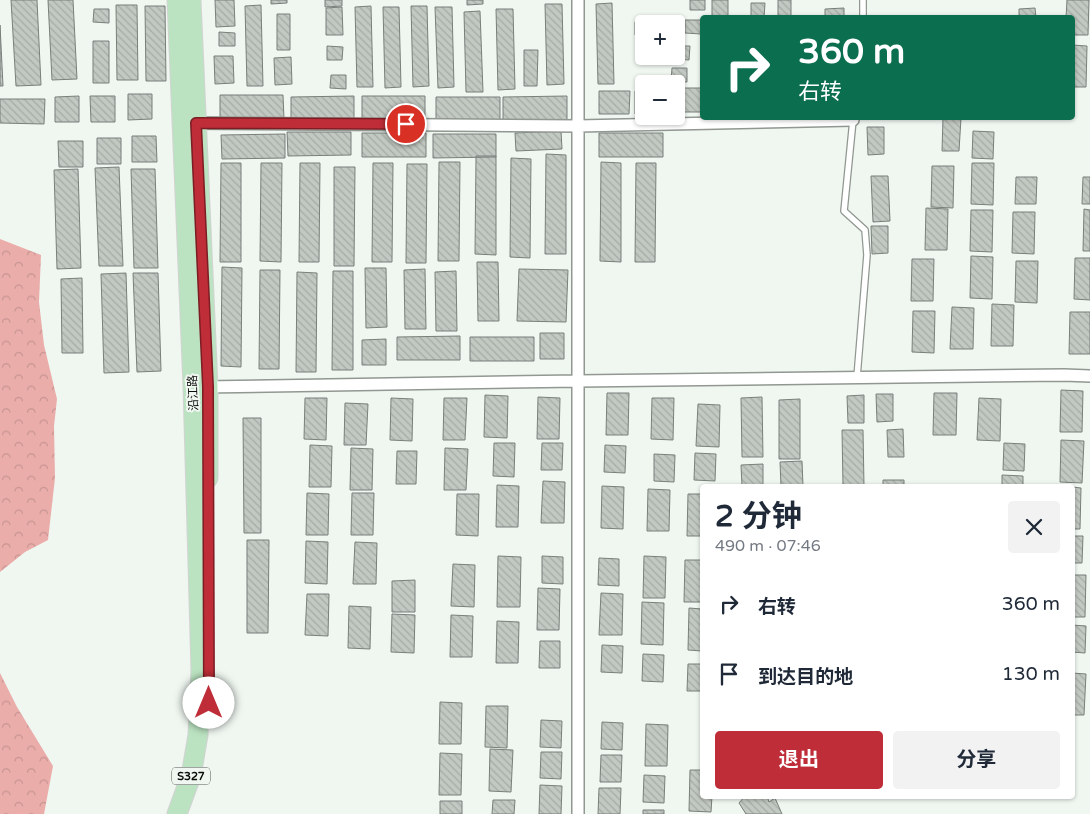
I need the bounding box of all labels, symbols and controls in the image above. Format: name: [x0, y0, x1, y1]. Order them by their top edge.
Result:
map controls: [635, 15, 685, 125]
button: +: [635, 15, 685, 65]
text: 360 m: [798, 31, 905, 73]
icon: right: [715, 35, 780, 100]
button: −: [635, 75, 685, 125]
text: 右转: [798, 79, 842, 105]
pin: [385, 103, 427, 145]
icon: arrive: [392, 110, 420, 138]
street label: 沿江路: [185, 375, 201, 411]
text: 2 分钟: [715, 498, 802, 535]
button: close: [1008, 501, 1060, 553]
text: 490 m · 07:46: [715, 536, 821, 556]
icon: right: [715, 590, 743, 618]
text: 360 m: [1002, 593, 1060, 615]
text: 右转: [758, 596, 796, 618]
icon: arrive: [715, 660, 743, 688]
text: 130 m: [1002, 663, 1060, 685]
text: 到达目的地: [758, 666, 853, 688]
position arrow: [182, 676, 234, 728]
button: 退出: [715, 731, 883, 789]
button: 分享: [893, 731, 1060, 789]
road number: S327: [172, 768, 210, 784]

